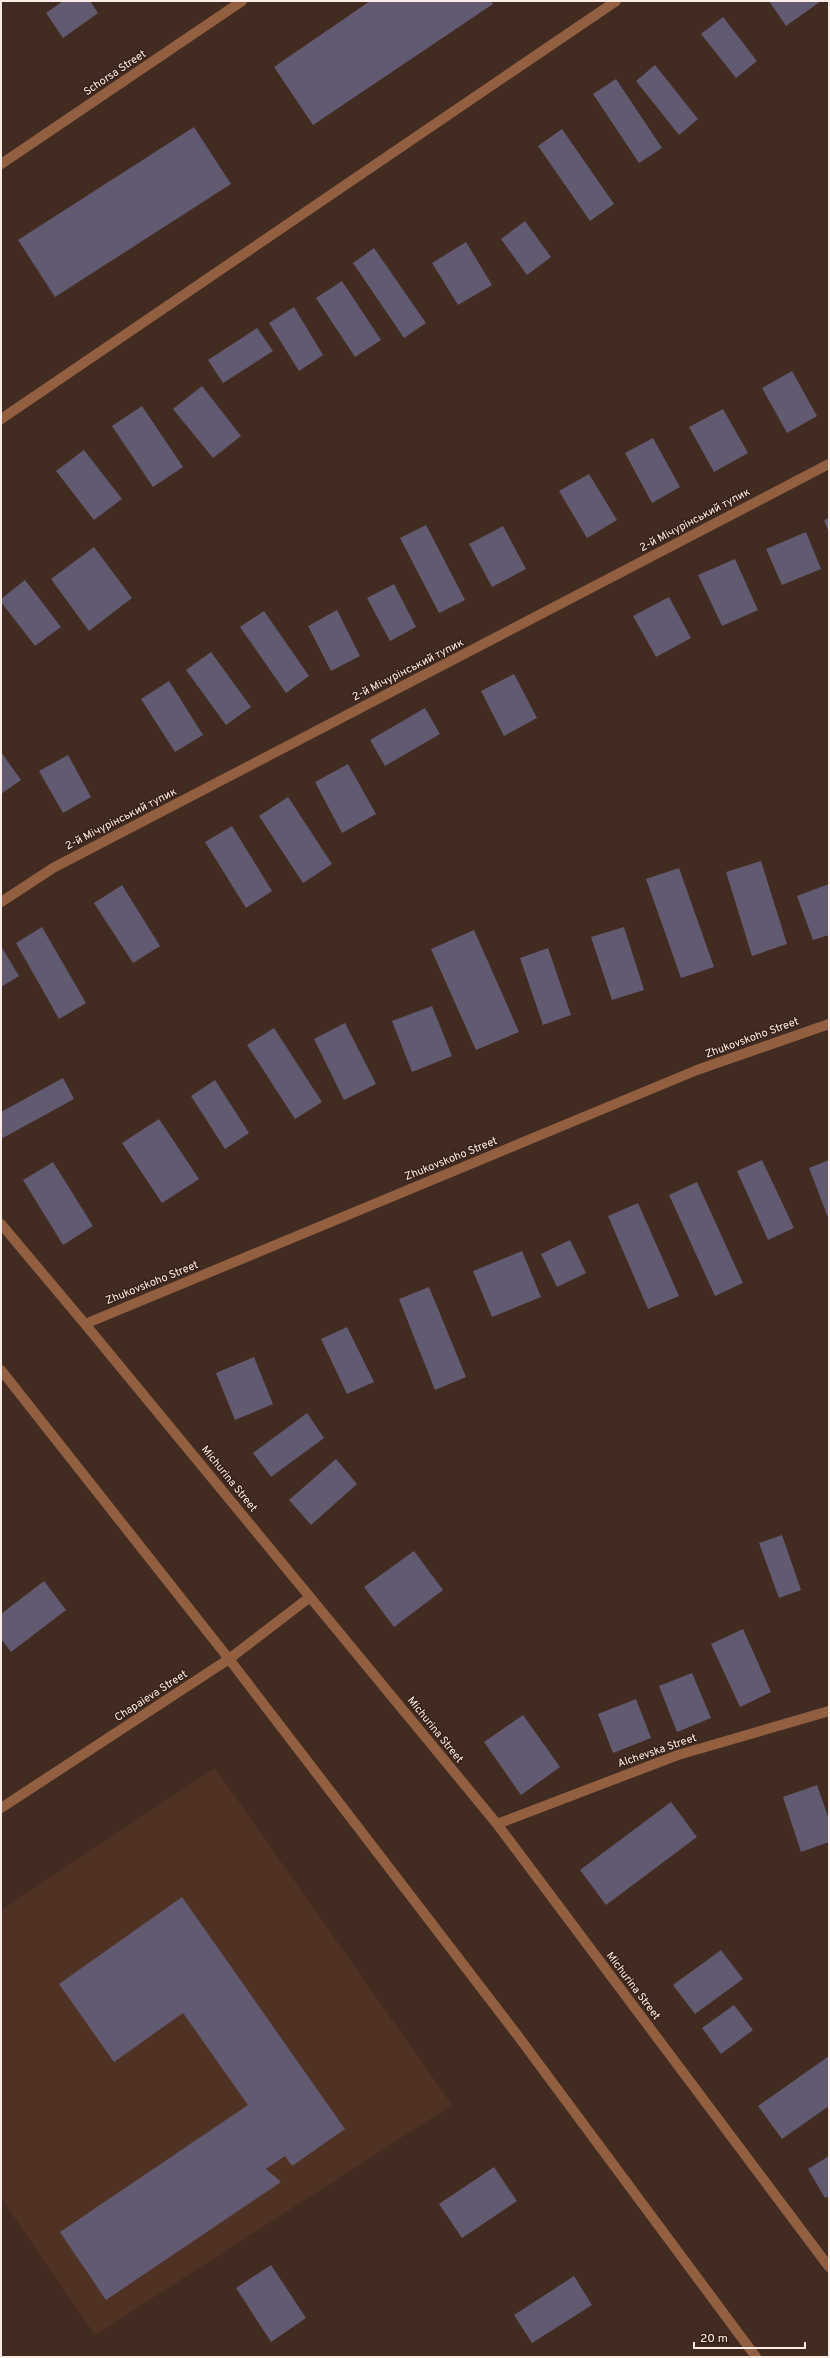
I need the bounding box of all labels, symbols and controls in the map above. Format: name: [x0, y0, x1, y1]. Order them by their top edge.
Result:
street label: Schorsa Street: [81, 47, 149, 99]
street label: 2-й Мічурінський тупик: [637, 485, 753, 555]
street label: 2-й Мічурінський тупик: [350, 636, 466, 704]
street label: 2-й Мічурінський тупик: [63, 785, 179, 853]
street label: Zhukovskoho Street: [703, 1015, 801, 1061]
street label: Zhukovskoho Street: [403, 1134, 499, 1184]
street label: Zhukovskoho Street: [104, 1258, 200, 1308]
street label: Michurina Street: [198, 1443, 260, 1515]
street label: Chapaieva Street: [112, 1667, 190, 1725]
street label: Michurina Street: [404, 1694, 466, 1766]
street label: Alchevska Street: [616, 1731, 698, 1771]
street label: Michurina Street: [603, 1949, 663, 2023]
scale bar: [694, 2324, 805, 2350]
text: 20 m: [700, 2331, 728, 2347]

